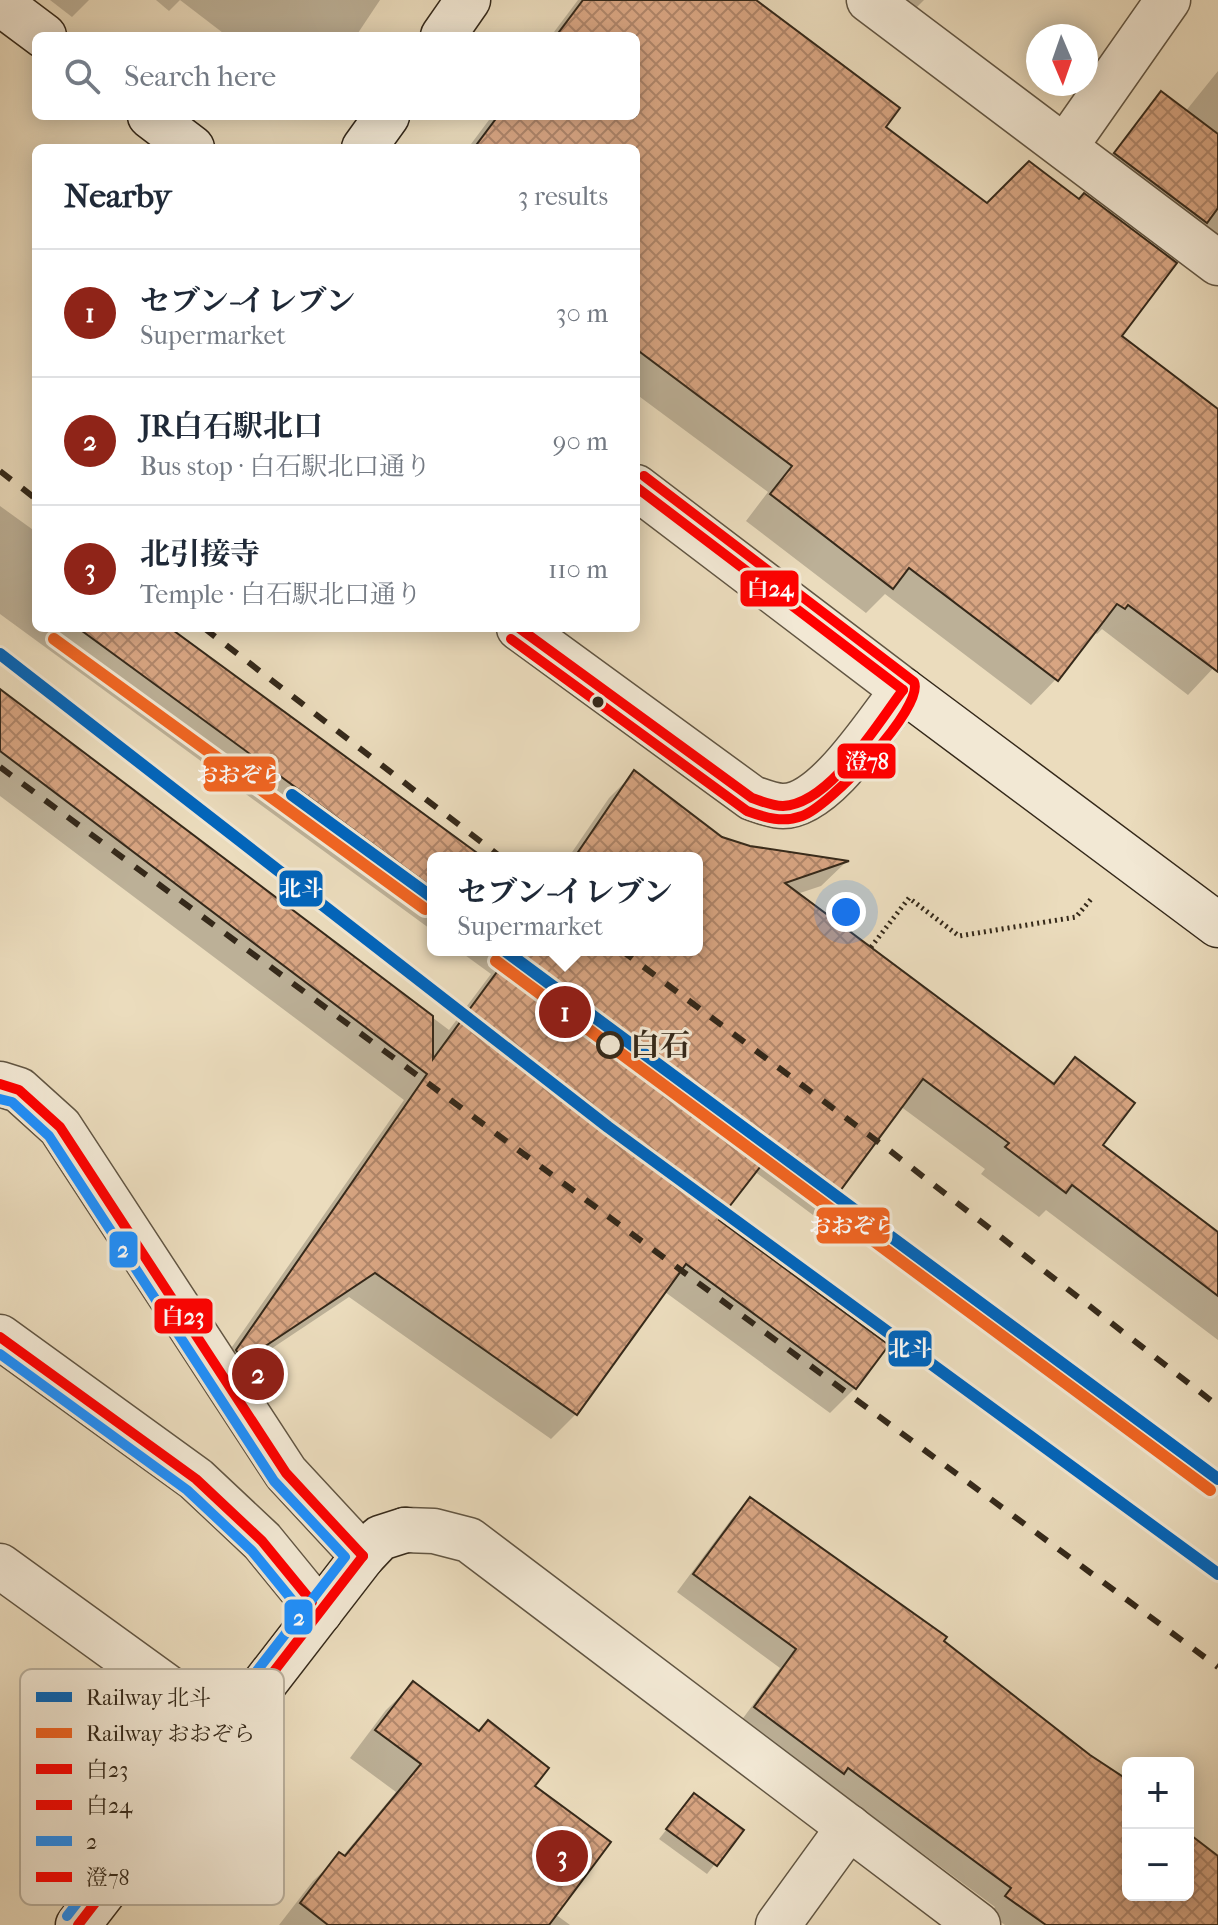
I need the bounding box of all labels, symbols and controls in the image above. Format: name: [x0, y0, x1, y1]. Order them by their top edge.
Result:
north arrow: [1026, 24, 1098, 96]
search box: [32, 32, 640, 120]
icon: search: [60, 54, 104, 98]
text: Search here: [124, 59, 276, 94]
text: Nearby: [64, 176, 171, 216]
text: 3 results: [518, 181, 608, 212]
text: セブン-イレブン: [140, 284, 355, 319]
text: 1: [85, 298, 95, 329]
text: 30 m: [556, 298, 608, 329]
text: Supermarket: [140, 320, 286, 351]
text: JR白石駅北口: [140, 409, 323, 444]
text: 2: [83, 426, 97, 457]
text: 90 m: [553, 426, 608, 457]
text: Bus stop · 白石駅北口通り: [140, 451, 431, 482]
text: 北引接寺: [140, 537, 260, 572]
text: 3: [85, 554, 95, 585]
text: 110 m: [548, 554, 608, 585]
line badge: 白24: [739, 569, 800, 608]
text: 白24: [747, 576, 794, 602]
text: Temple · 白石駅北口通り: [140, 579, 422, 610]
unlabelled marker: [590, 694, 606, 710]
line badge: 澄78: [836, 742, 897, 780]
text: 澄78: [845, 749, 889, 775]
line badge: おおぞら: [202, 755, 277, 793]
text: おおぞら: [196, 762, 284, 788]
popup: [427, 852, 703, 956]
line badge: 北斗: [278, 869, 324, 908]
text: セブン-イレブン: [457, 875, 673, 910]
text: 北斗: [279, 876, 323, 902]
your location: [826, 892, 866, 932]
text: Supermarket: [457, 911, 603, 942]
pin: 1: [539, 982, 591, 1042]
place label: 白石: [630, 1028, 690, 1063]
marker: 白石: [597, 1032, 623, 1058]
line badge: おおぞら: [815, 1206, 891, 1245]
text: おおぞら: [809, 1213, 897, 1239]
line badge: 2: [108, 1230, 139, 1269]
text: 2: [117, 1237, 129, 1263]
line badge: 白23: [153, 1297, 214, 1335]
text: 白23: [162, 1304, 204, 1330]
line badge: 北斗: [887, 1329, 933, 1368]
text: 北斗: [888, 1336, 932, 1362]
pin: 2: [232, 1344, 284, 1404]
line badge: 2: [283, 1598, 314, 1636]
text: 2: [293, 1605, 305, 1631]
legend: [20, 1669, 284, 1905]
text: Railway 北斗: [86, 1685, 211, 1711]
text: Railway おおぞら: [86, 1721, 255, 1747]
text: 白23: [86, 1757, 128, 1783]
map controls: [1122, 1757, 1194, 1901]
button: +: [1122, 1757, 1194, 1829]
text: 白24: [86, 1793, 133, 1819]
pin: 3: [536, 1826, 588, 1886]
text: 2: [86, 1829, 97, 1855]
button: −: [1122, 1829, 1194, 1901]
text: 澄78: [86, 1865, 130, 1891]

